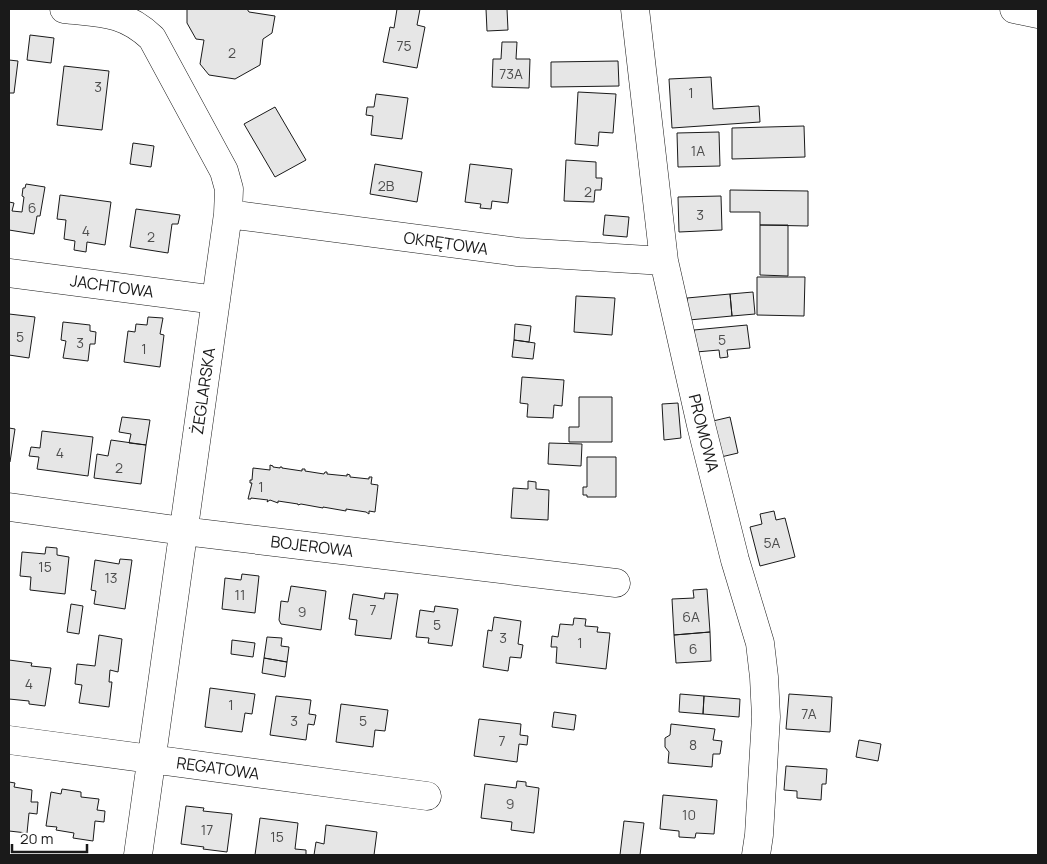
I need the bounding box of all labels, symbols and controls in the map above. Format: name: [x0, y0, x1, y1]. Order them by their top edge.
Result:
house number: 75: [396, 36, 412, 55]
house number: 2: [228, 43, 236, 62]
house number: 73A: [499, 64, 523, 83]
house number: 3: [94, 77, 102, 96]
house number: 1: [688, 83, 694, 102]
house number: 1A: [691, 141, 705, 160]
house number: 2B: [378, 176, 395, 195]
house number: 2: [584, 182, 592, 201]
house number: 6: [28, 198, 36, 217]
house number: 3: [696, 205, 704, 224]
house number: 4: [82, 221, 90, 240]
street label: OKRĘTOWA: [402, 226, 490, 260]
house number: 2: [147, 227, 155, 246]
street label: JACHTOWA: [69, 269, 155, 303]
house number: 5: [16, 327, 24, 346]
house number: 5: [718, 330, 726, 349]
house number: 3: [76, 333, 84, 352]
house number: 1: [141, 339, 147, 358]
street label: ŻEGLARSKA: [186, 346, 220, 436]
street label: PROMOWA: [684, 392, 724, 474]
house number: 4: [56, 443, 64, 462]
house number: 2: [115, 458, 123, 477]
house number: 1: [258, 477, 264, 496]
street label: BOJEROWA: [269, 530, 355, 562]
house number: 5A: [764, 533, 781, 552]
house number: 15: [38, 557, 52, 576]
house number: 13: [104, 568, 118, 587]
house number: 11: [235, 585, 245, 604]
house number: 7: [369, 600, 377, 619]
house number: 9: [298, 602, 306, 621]
house number: 6A: [682, 607, 700, 626]
house number: 5: [433, 615, 441, 634]
house number: 3: [499, 628, 507, 647]
house number: 1: [577, 633, 583, 652]
house number: 6: [689, 639, 697, 658]
house number: 4: [25, 674, 33, 693]
house number: 1: [228, 695, 234, 714]
house number: 7A: [801, 704, 817, 723]
house number: 3: [290, 711, 298, 730]
house number: 5: [359, 711, 367, 730]
house number: 7: [498, 731, 506, 750]
house number: 8: [689, 735, 697, 754]
street label: REGATOWA: [175, 751, 261, 785]
house number: 9: [506, 794, 514, 813]
house number: 10: [682, 805, 696, 824]
house number: 17: [201, 820, 213, 839]
scale bar: [12, 822, 88, 854]
house number: 15: [270, 827, 284, 846]
text: 20 m: [20, 828, 53, 849]

